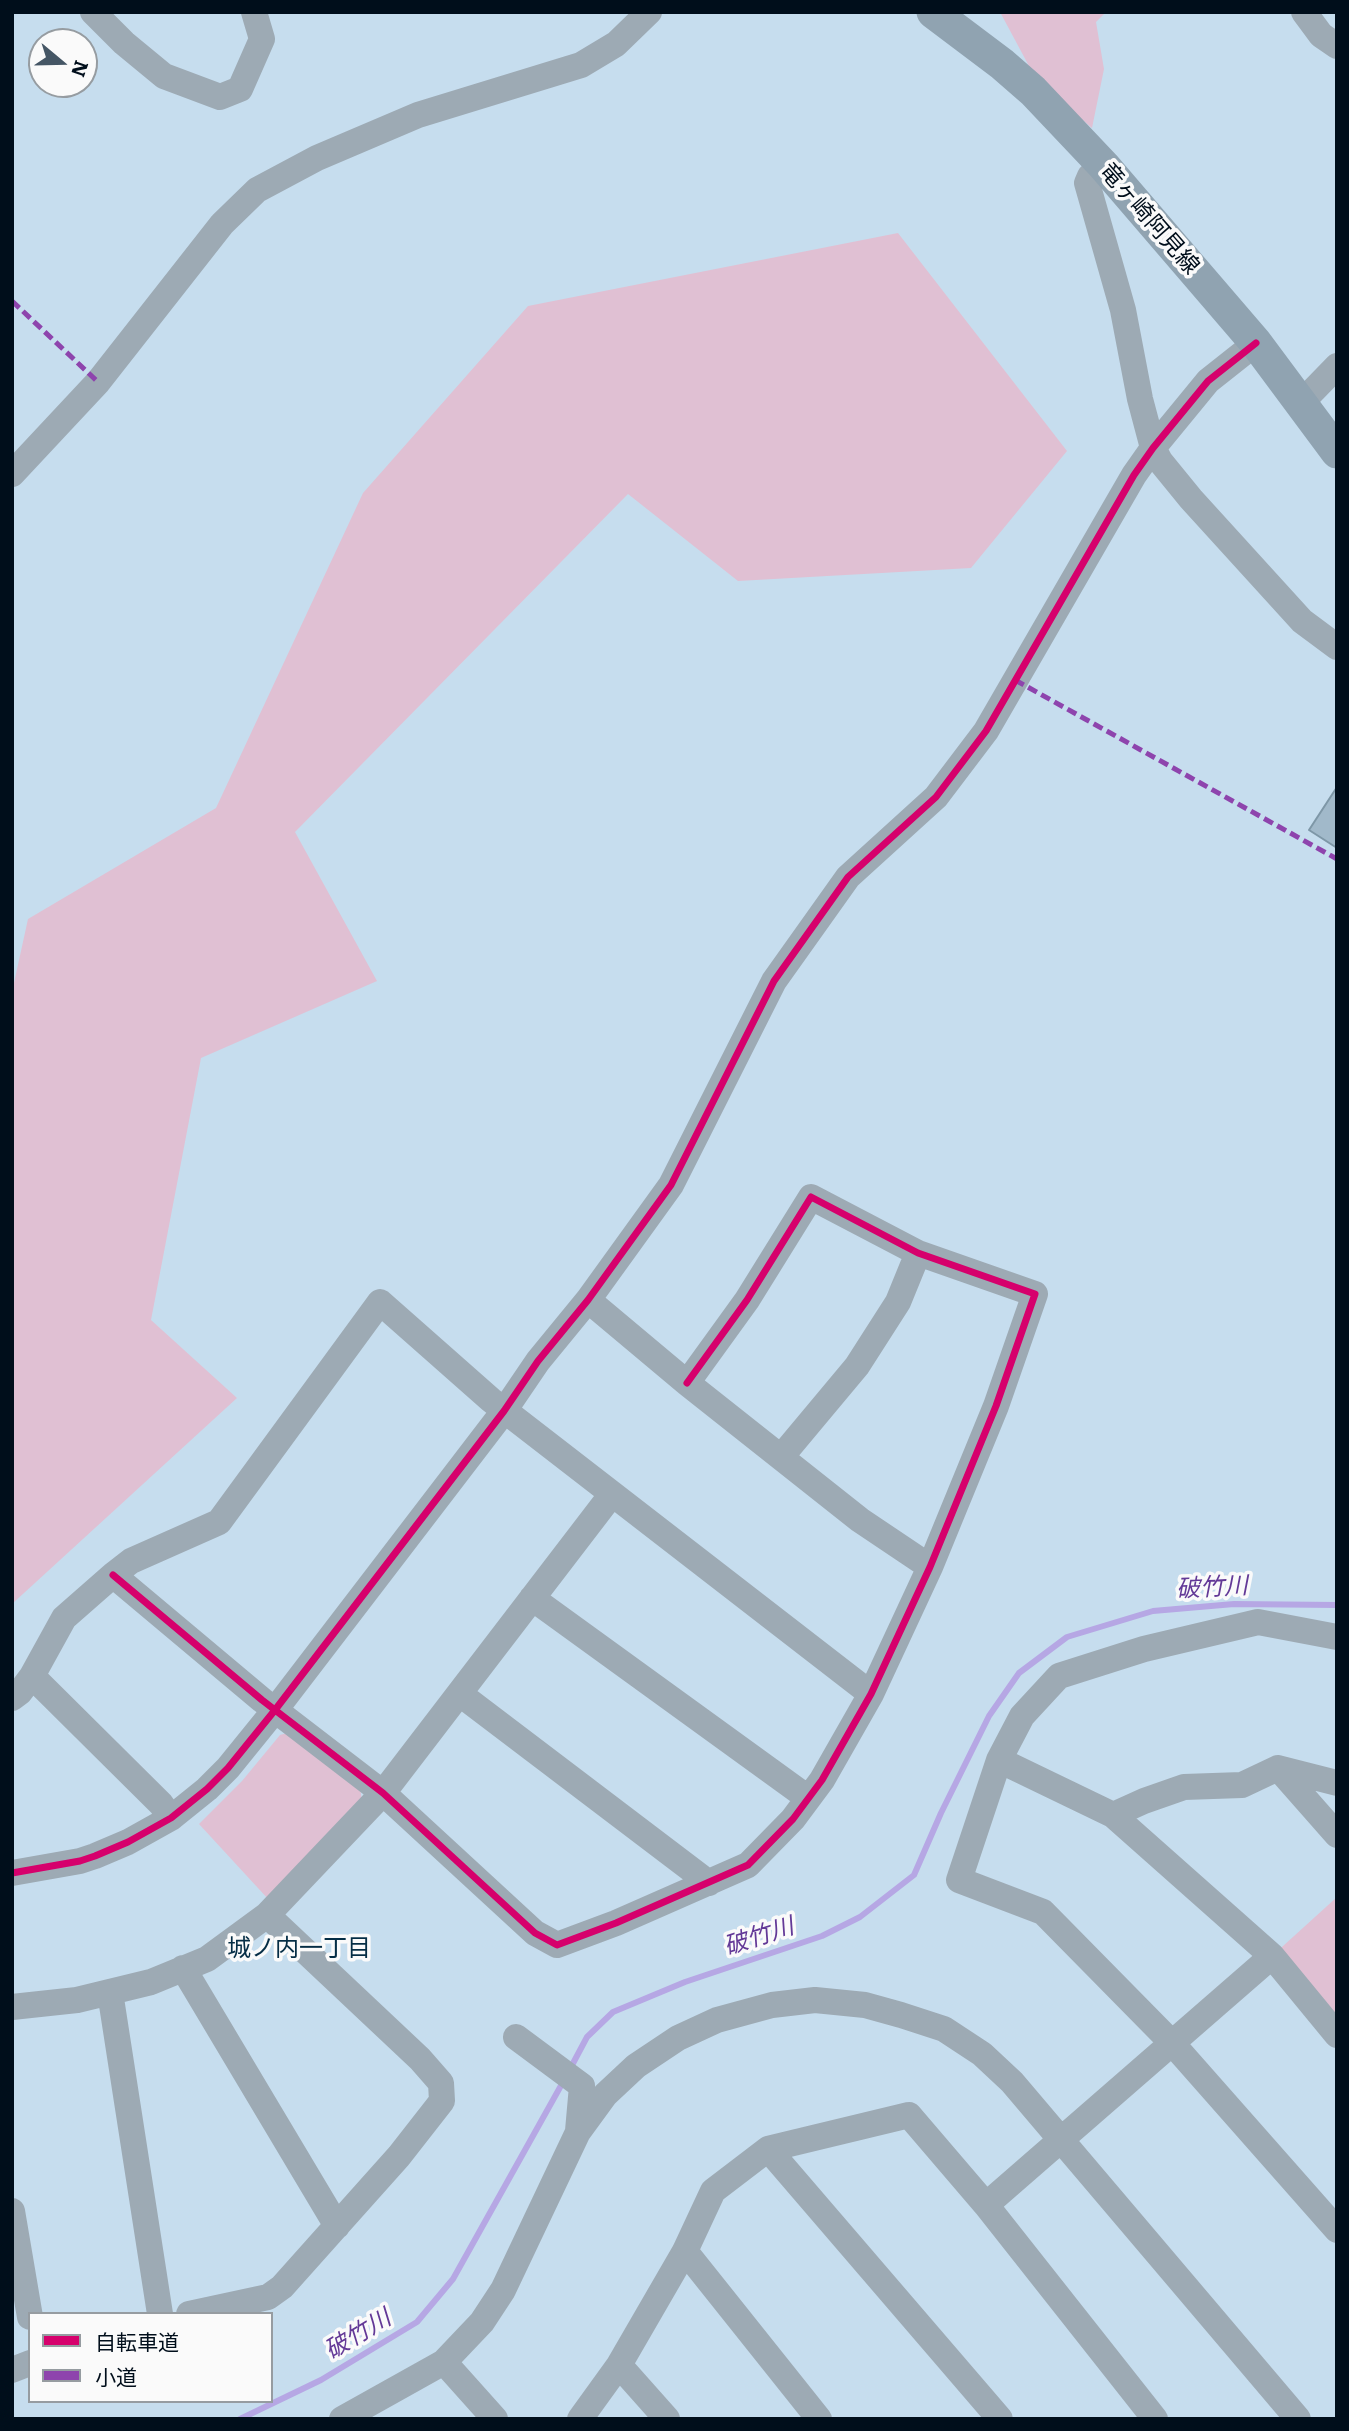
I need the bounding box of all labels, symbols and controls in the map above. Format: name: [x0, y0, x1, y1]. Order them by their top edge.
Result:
north arrow: [28, 28, 98, 98]
text: N: [65, 57, 97, 81]
street label: 竜ヶ崎阿見線: [1093, 158, 1205, 280]
water label: 破竹川: [1175, 1572, 1249, 1604]
water label: 破竹川: [720, 1912, 798, 1962]
district label: 城ノ内一丁目: [227, 1935, 371, 1963]
water label: 破竹川: [320, 2304, 396, 2366]
legend: [28, 2312, 273, 2403]
text: 自転車道: [95, 2325, 179, 2356]
text: 小道: [95, 2360, 137, 2391]

